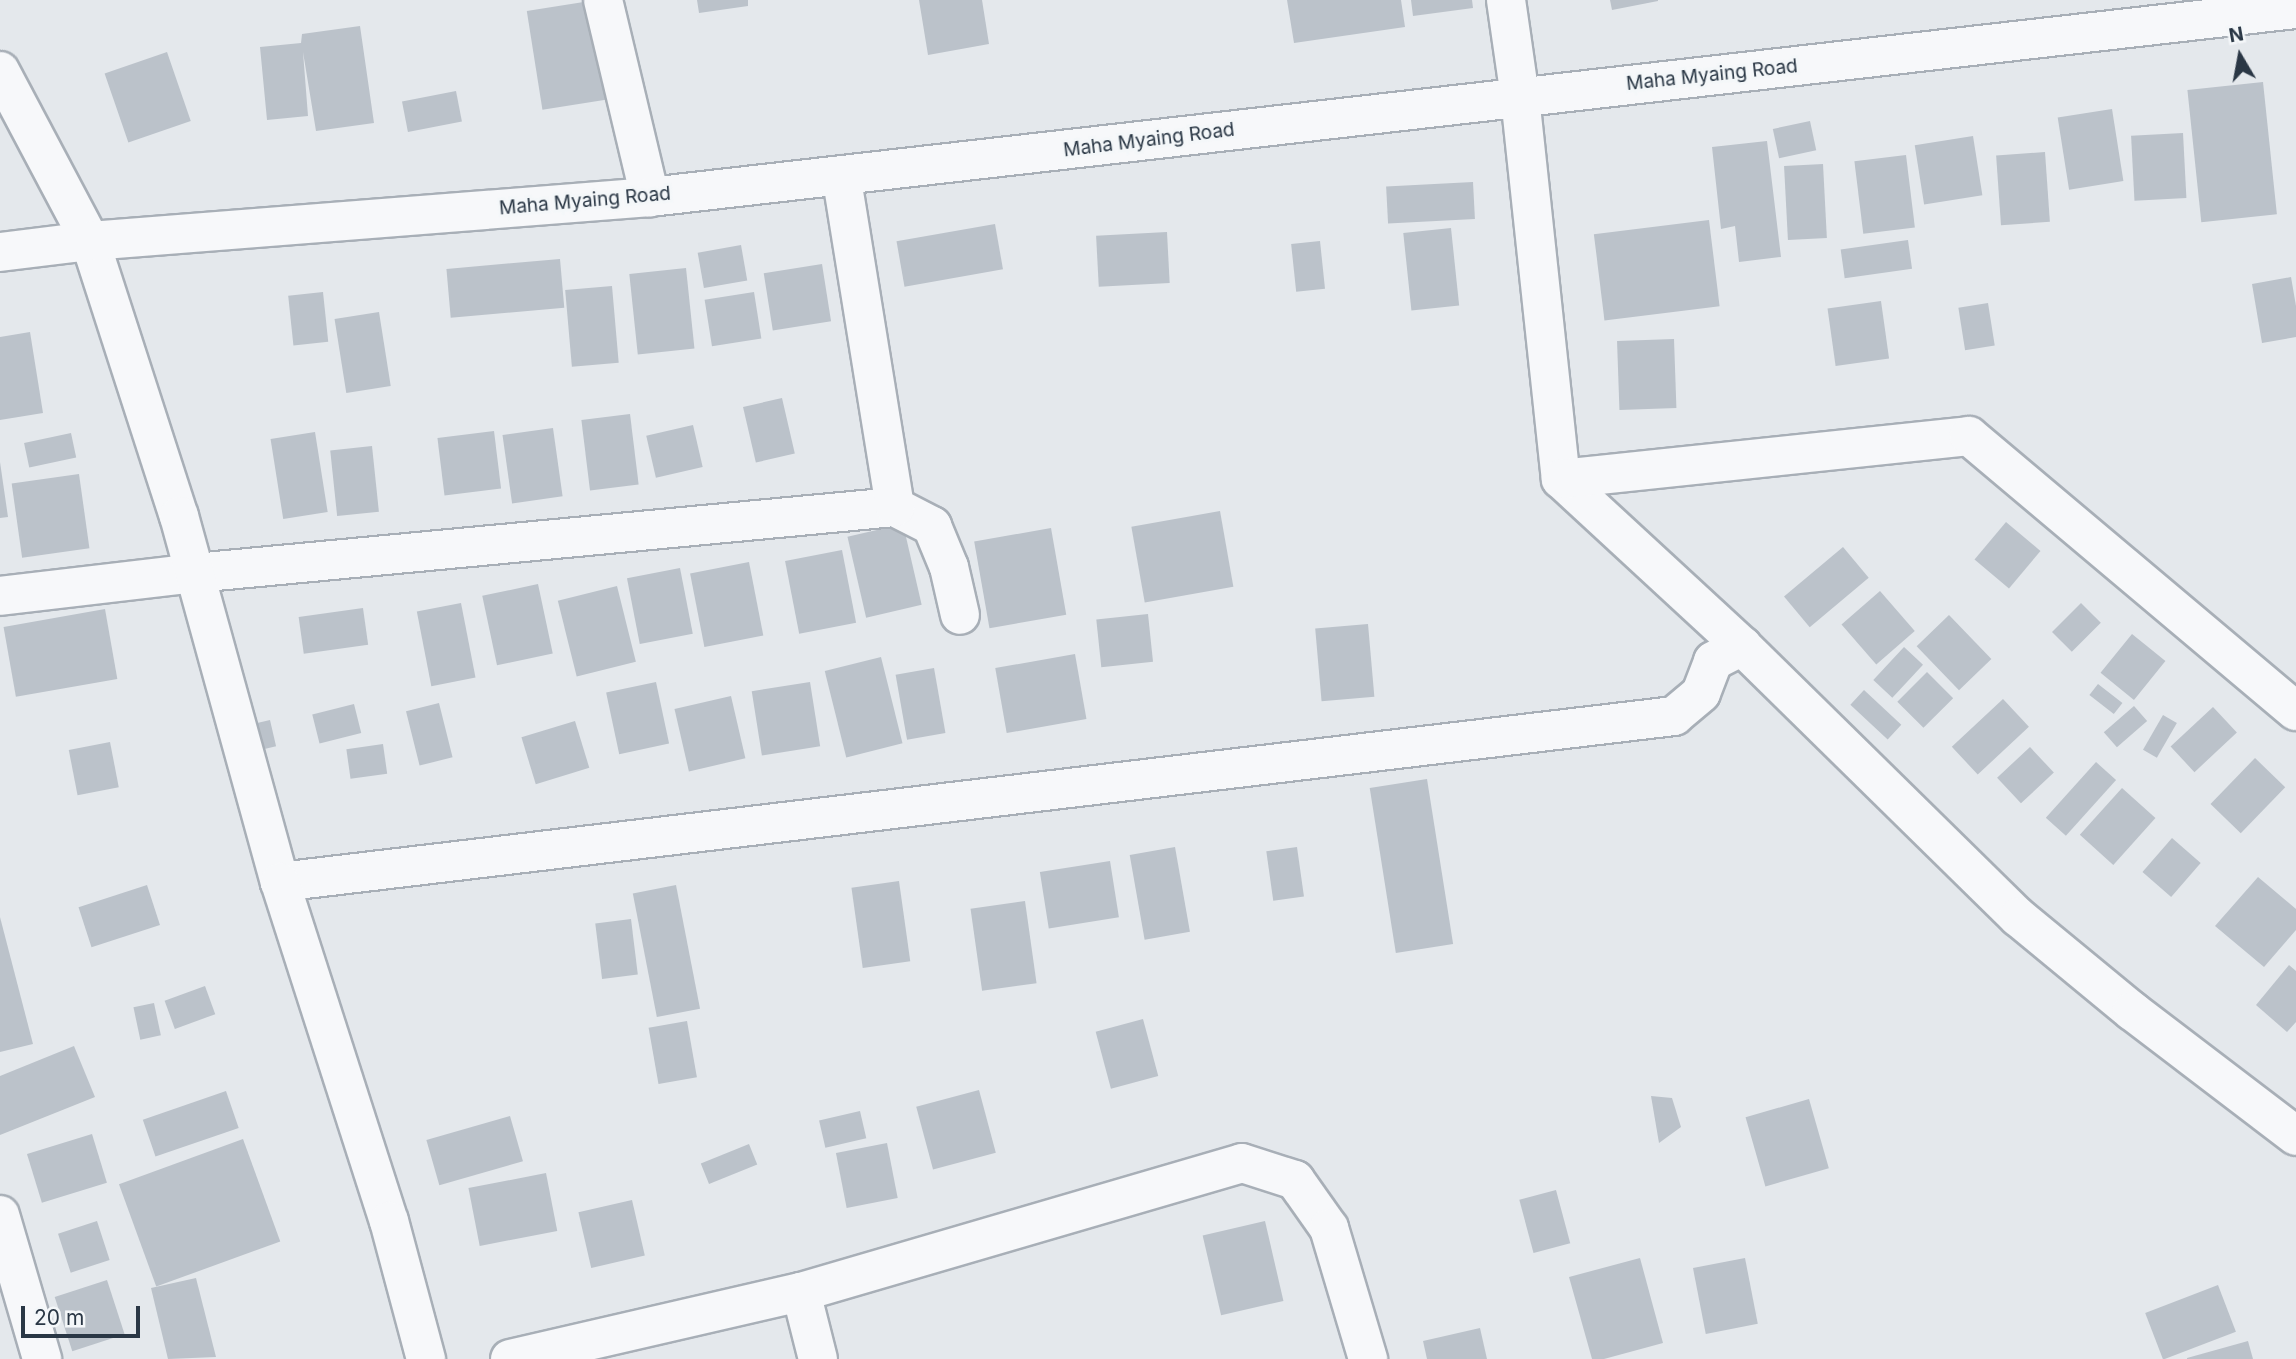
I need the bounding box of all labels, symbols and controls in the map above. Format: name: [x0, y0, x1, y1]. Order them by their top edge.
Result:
north arrow: [2205, 21, 2275, 91]
text: N: [2227, 22, 2245, 47]
street label: Maha Myaing Road: [1625, 55, 1799, 95]
street label: Maha Myaing Road: [1062, 118, 1236, 162]
street label: Maha Myaing Road: [498, 182, 672, 220]
scale bar: [24, 1292, 144, 1336]
text: 20 m: [34, 1305, 84, 1330]

